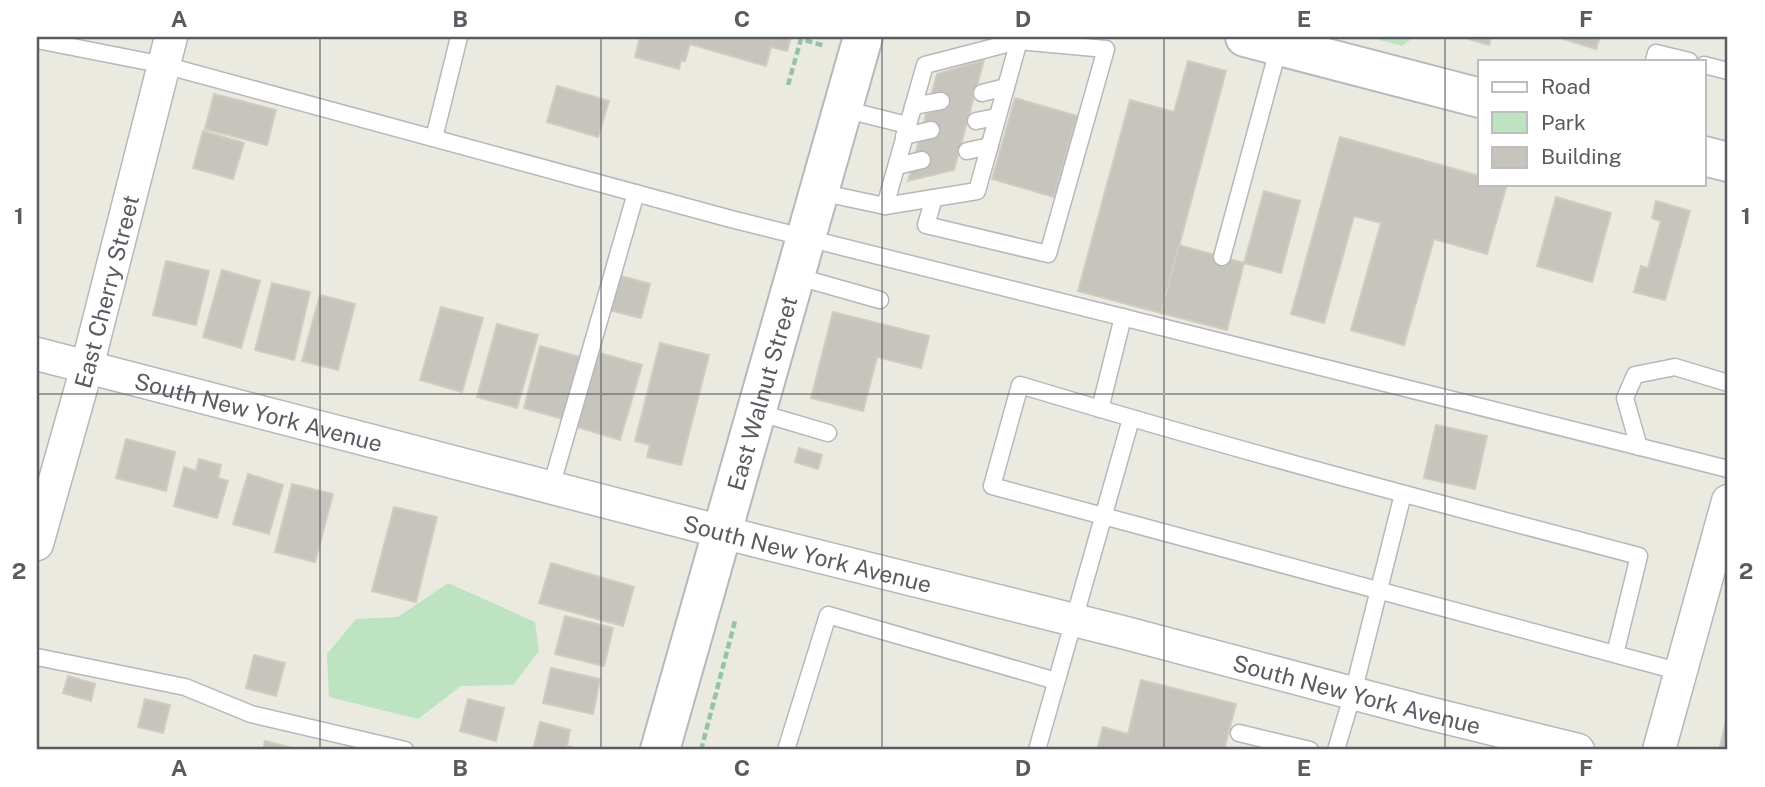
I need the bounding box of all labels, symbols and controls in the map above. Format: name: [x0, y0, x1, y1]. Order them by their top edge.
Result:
text: A: [171, 5, 188, 32]
text: B: [452, 5, 468, 32]
text: C: [734, 5, 750, 32]
text: D: [1015, 5, 1031, 32]
text: E: [1297, 5, 1311, 32]
text: F: [1579, 5, 1593, 32]
legend: [1478, 60, 1706, 186]
text: Road: [1541, 74, 1591, 99]
text: Park: [1541, 110, 1586, 135]
text: Building: [1541, 144, 1622, 169]
street label: East Cherry Street: [68, 192, 144, 391]
text: 1: [14, 202, 24, 229]
text: 1: [1741, 202, 1751, 229]
street label: East Walnut Street: [721, 293, 802, 494]
street label: South New York Avenue: [132, 366, 386, 457]
street label: South New York Avenue: [681, 509, 935, 598]
text: 2: [12, 557, 26, 584]
text: 2: [1739, 557, 1753, 584]
street label: South New York Avenue: [1230, 648, 1484, 739]
text: A: [171, 754, 188, 781]
text: B: [452, 754, 468, 781]
text: C: [734, 754, 750, 781]
text: D: [1015, 754, 1031, 781]
text: E: [1297, 754, 1311, 781]
text: F: [1579, 754, 1593, 781]

